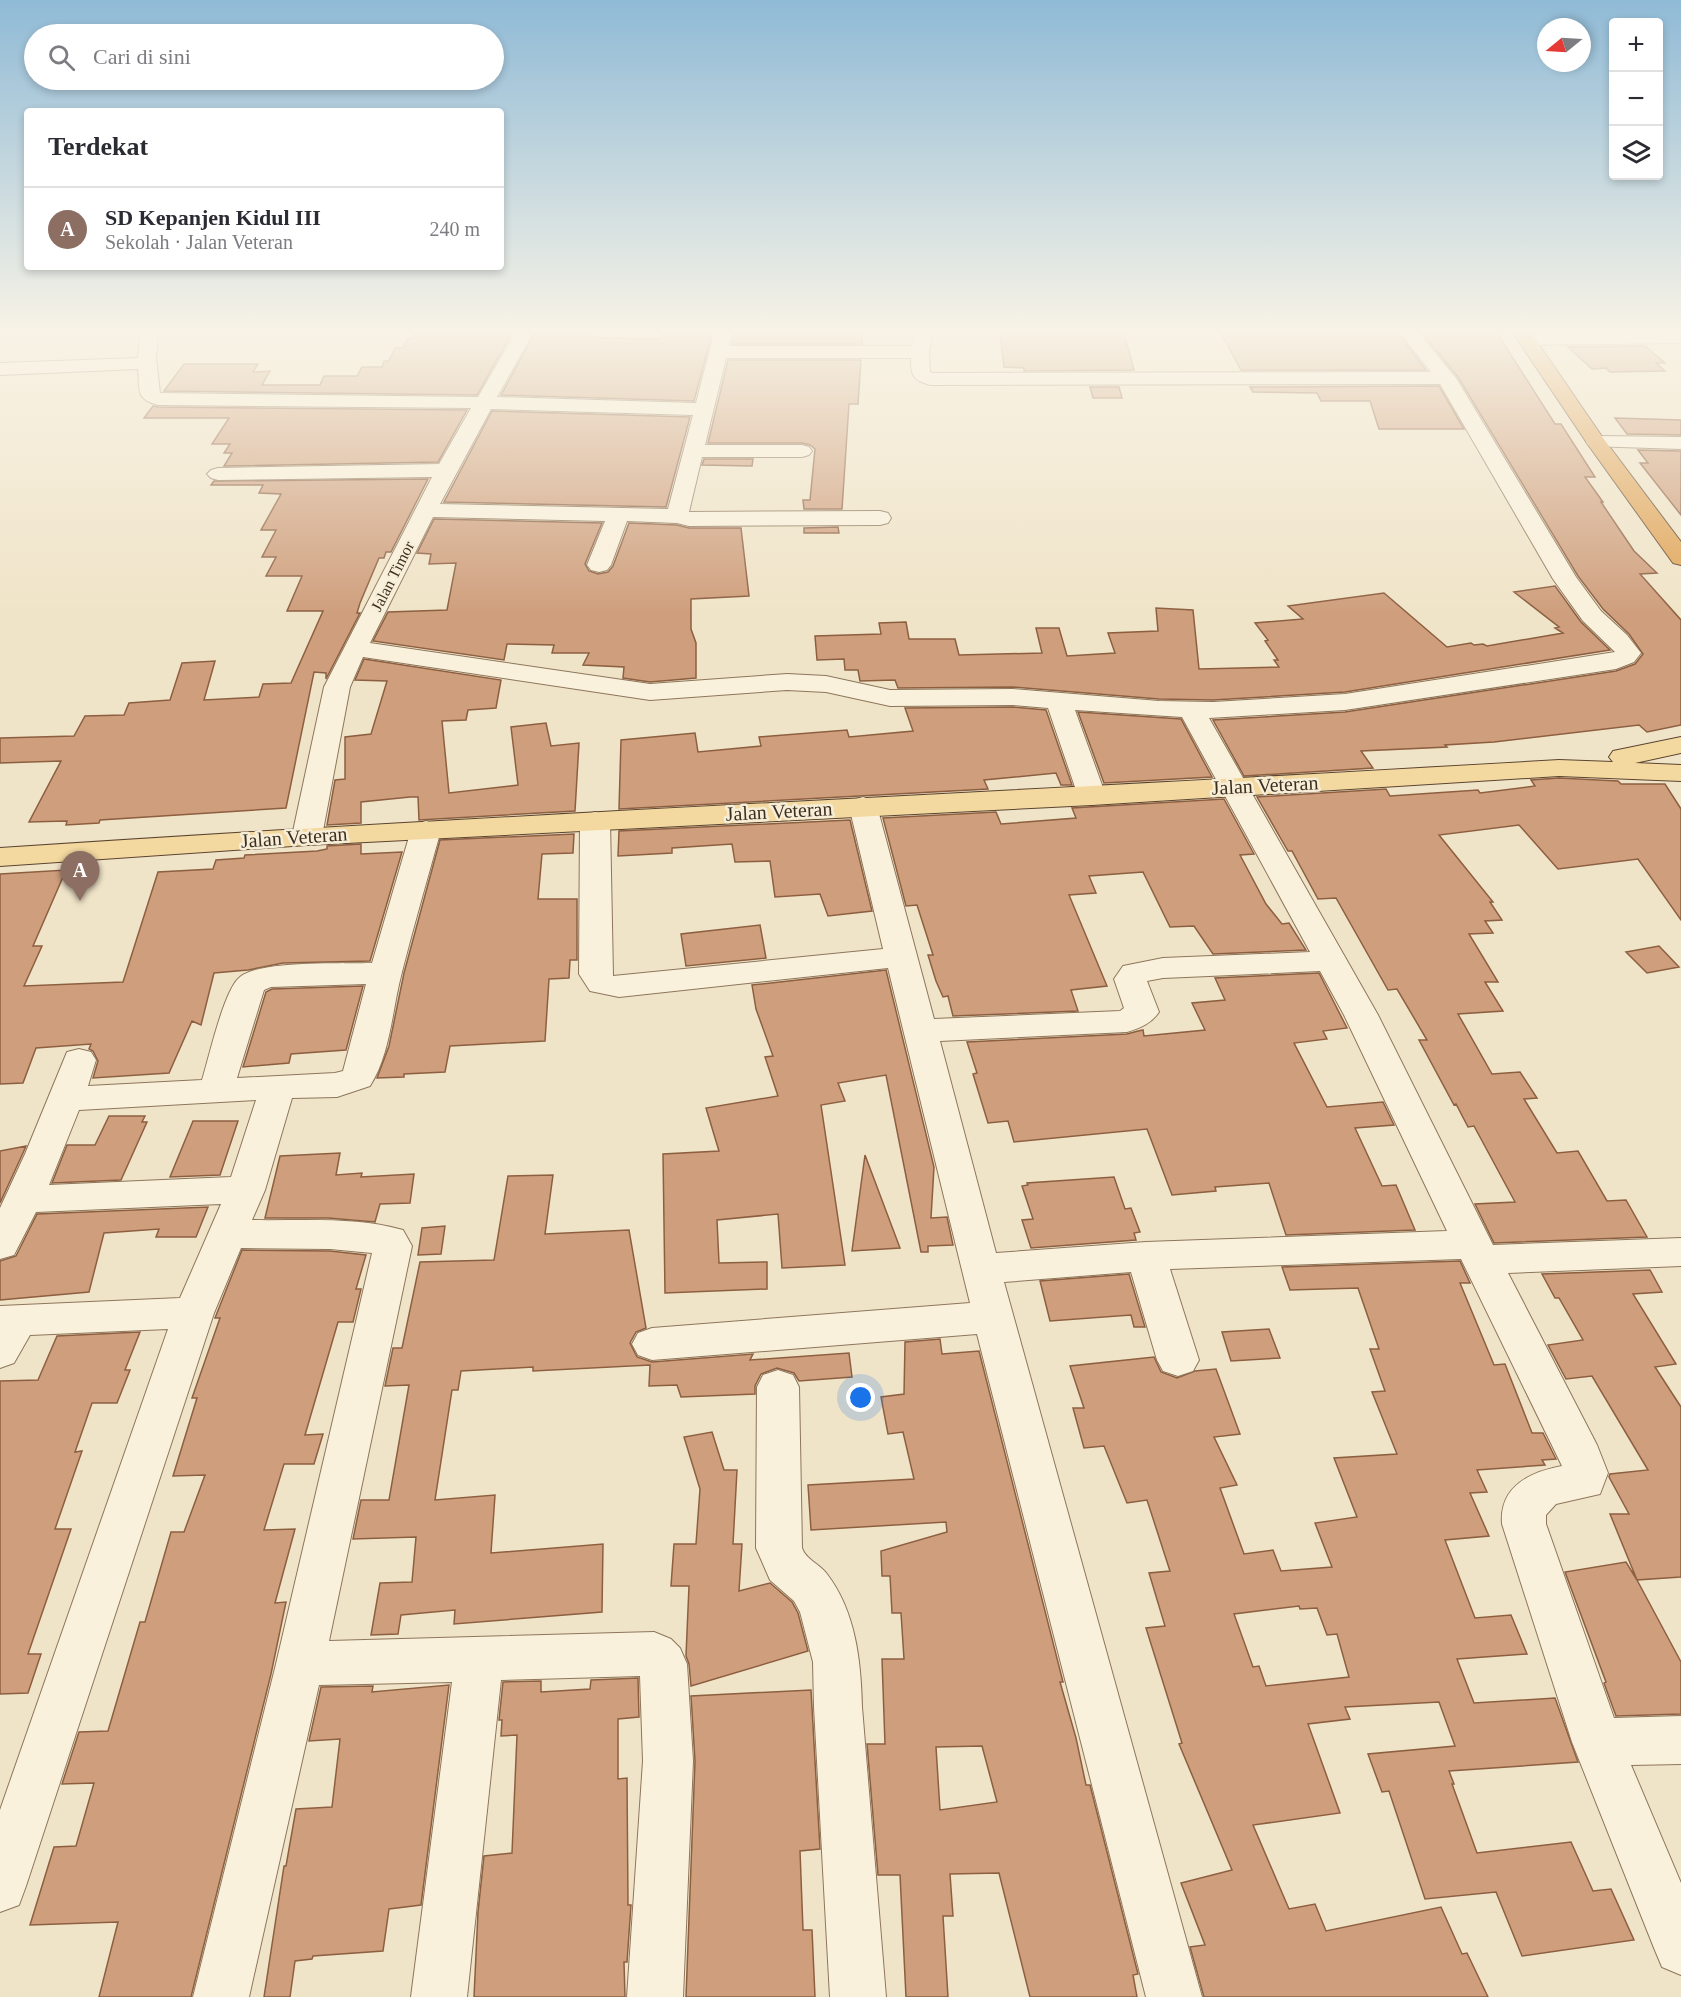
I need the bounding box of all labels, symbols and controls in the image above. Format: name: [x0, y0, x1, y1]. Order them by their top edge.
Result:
north arrow: [1537, 18, 1591, 72]
map controls: [1609, 18, 1663, 180]
button: +: [1609, 18, 1663, 72]
search box: [24, 24, 504, 90]
icon: search: [45, 41, 78, 74]
text: Cari di sini: [93, 44, 191, 69]
button: −: [1609, 72, 1663, 126]
button: layers: [1609, 126, 1663, 180]
text: Terdekat: [48, 132, 148, 161]
text: SD Kepanjen Kidul III: [105, 205, 321, 230]
text: A: [60, 218, 75, 240]
text: 240 m: [429, 218, 480, 240]
text: Sekolah · Jalan Veteran: [105, 231, 293, 253]
street label: Jalan Timor: [368, 538, 418, 614]
street label: Jalan Veteran: [1211, 771, 1319, 799]
street label: Jalan Veteran: [725, 797, 833, 825]
street label: Jalan Veteran: [240, 822, 348, 852]
pin: A: [60, 852, 100, 901]
your location: [846, 1383, 875, 1412]

